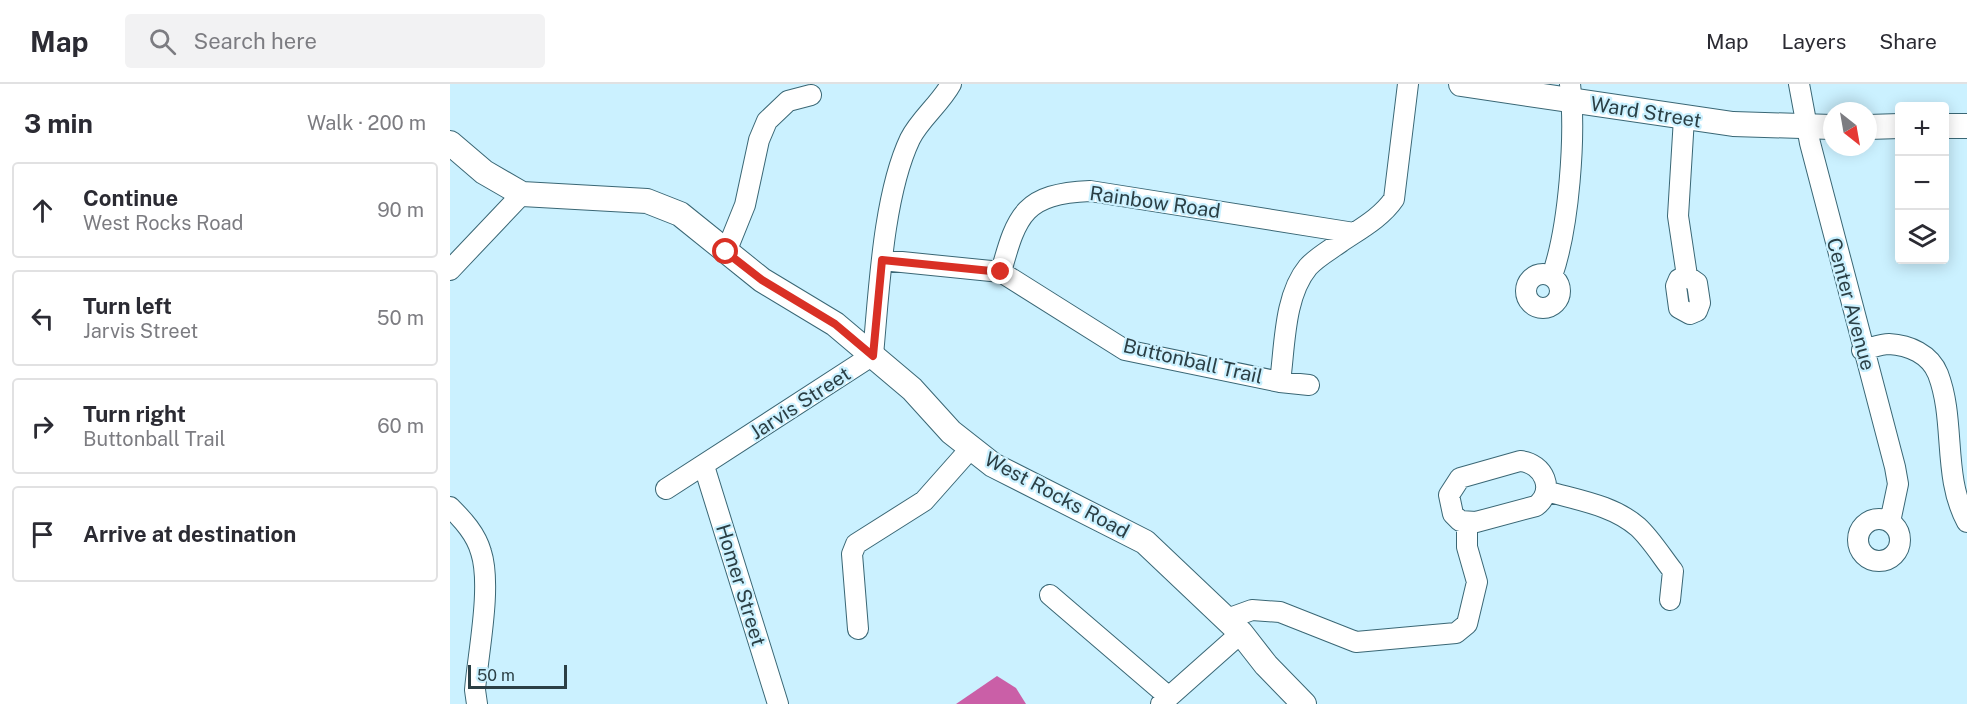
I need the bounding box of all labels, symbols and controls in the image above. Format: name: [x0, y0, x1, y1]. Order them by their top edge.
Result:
search box: [125, 14, 545, 68]
text: Map: [30, 25, 89, 58]
icon: search: [146, 25, 179, 58]
text: Search here: [194, 28, 317, 54]
text: Map: [1706, 29, 1749, 54]
text: Layers: [1782, 29, 1846, 54]
text: Share: [1879, 29, 1937, 54]
street label: Ward Street: [1589, 91, 1703, 133]
north arrow: [1823, 102, 1877, 156]
map controls: [1895, 102, 1949, 264]
button: +: [1895, 102, 1949, 156]
text: 3 min: [24, 108, 93, 139]
text: Walk · 200 m: [307, 111, 426, 135]
button: −: [1895, 156, 1949, 210]
street label: Rainbow Road: [1088, 181, 1222, 223]
text: Continue: [83, 185, 178, 211]
icon: ahead: [26, 194, 59, 227]
text: 90 m: [377, 198, 424, 222]
button: layers: [1895, 210, 1949, 264]
text: West Rocks Road: [83, 211, 243, 235]
street label: Center Avenue: [1822, 235, 1880, 373]
route start: [712, 238, 738, 264]
route end: [987, 258, 1013, 284]
text: Turn left: [83, 293, 172, 319]
icon: left: [26, 302, 59, 335]
text: 50 m: [377, 306, 424, 330]
text: Jarvis Street: [83, 319, 198, 343]
street label: Buttonball Trail: [1121, 333, 1265, 389]
street label: Jarvis Street: [745, 362, 855, 444]
text: Turn right: [83, 401, 186, 427]
icon: right: [26, 410, 59, 443]
text: 60 m: [377, 414, 424, 438]
text: Buttonball Trail: [83, 427, 226, 451]
street label: West Rocks Road: [981, 447, 1133, 543]
icon: arrive: [26, 518, 59, 551]
text: Arrive at destination: [83, 521, 296, 547]
street label: Homer Street: [711, 521, 771, 649]
scale bar: [468, 662, 567, 690]
text: 50 m: [477, 666, 515, 685]

